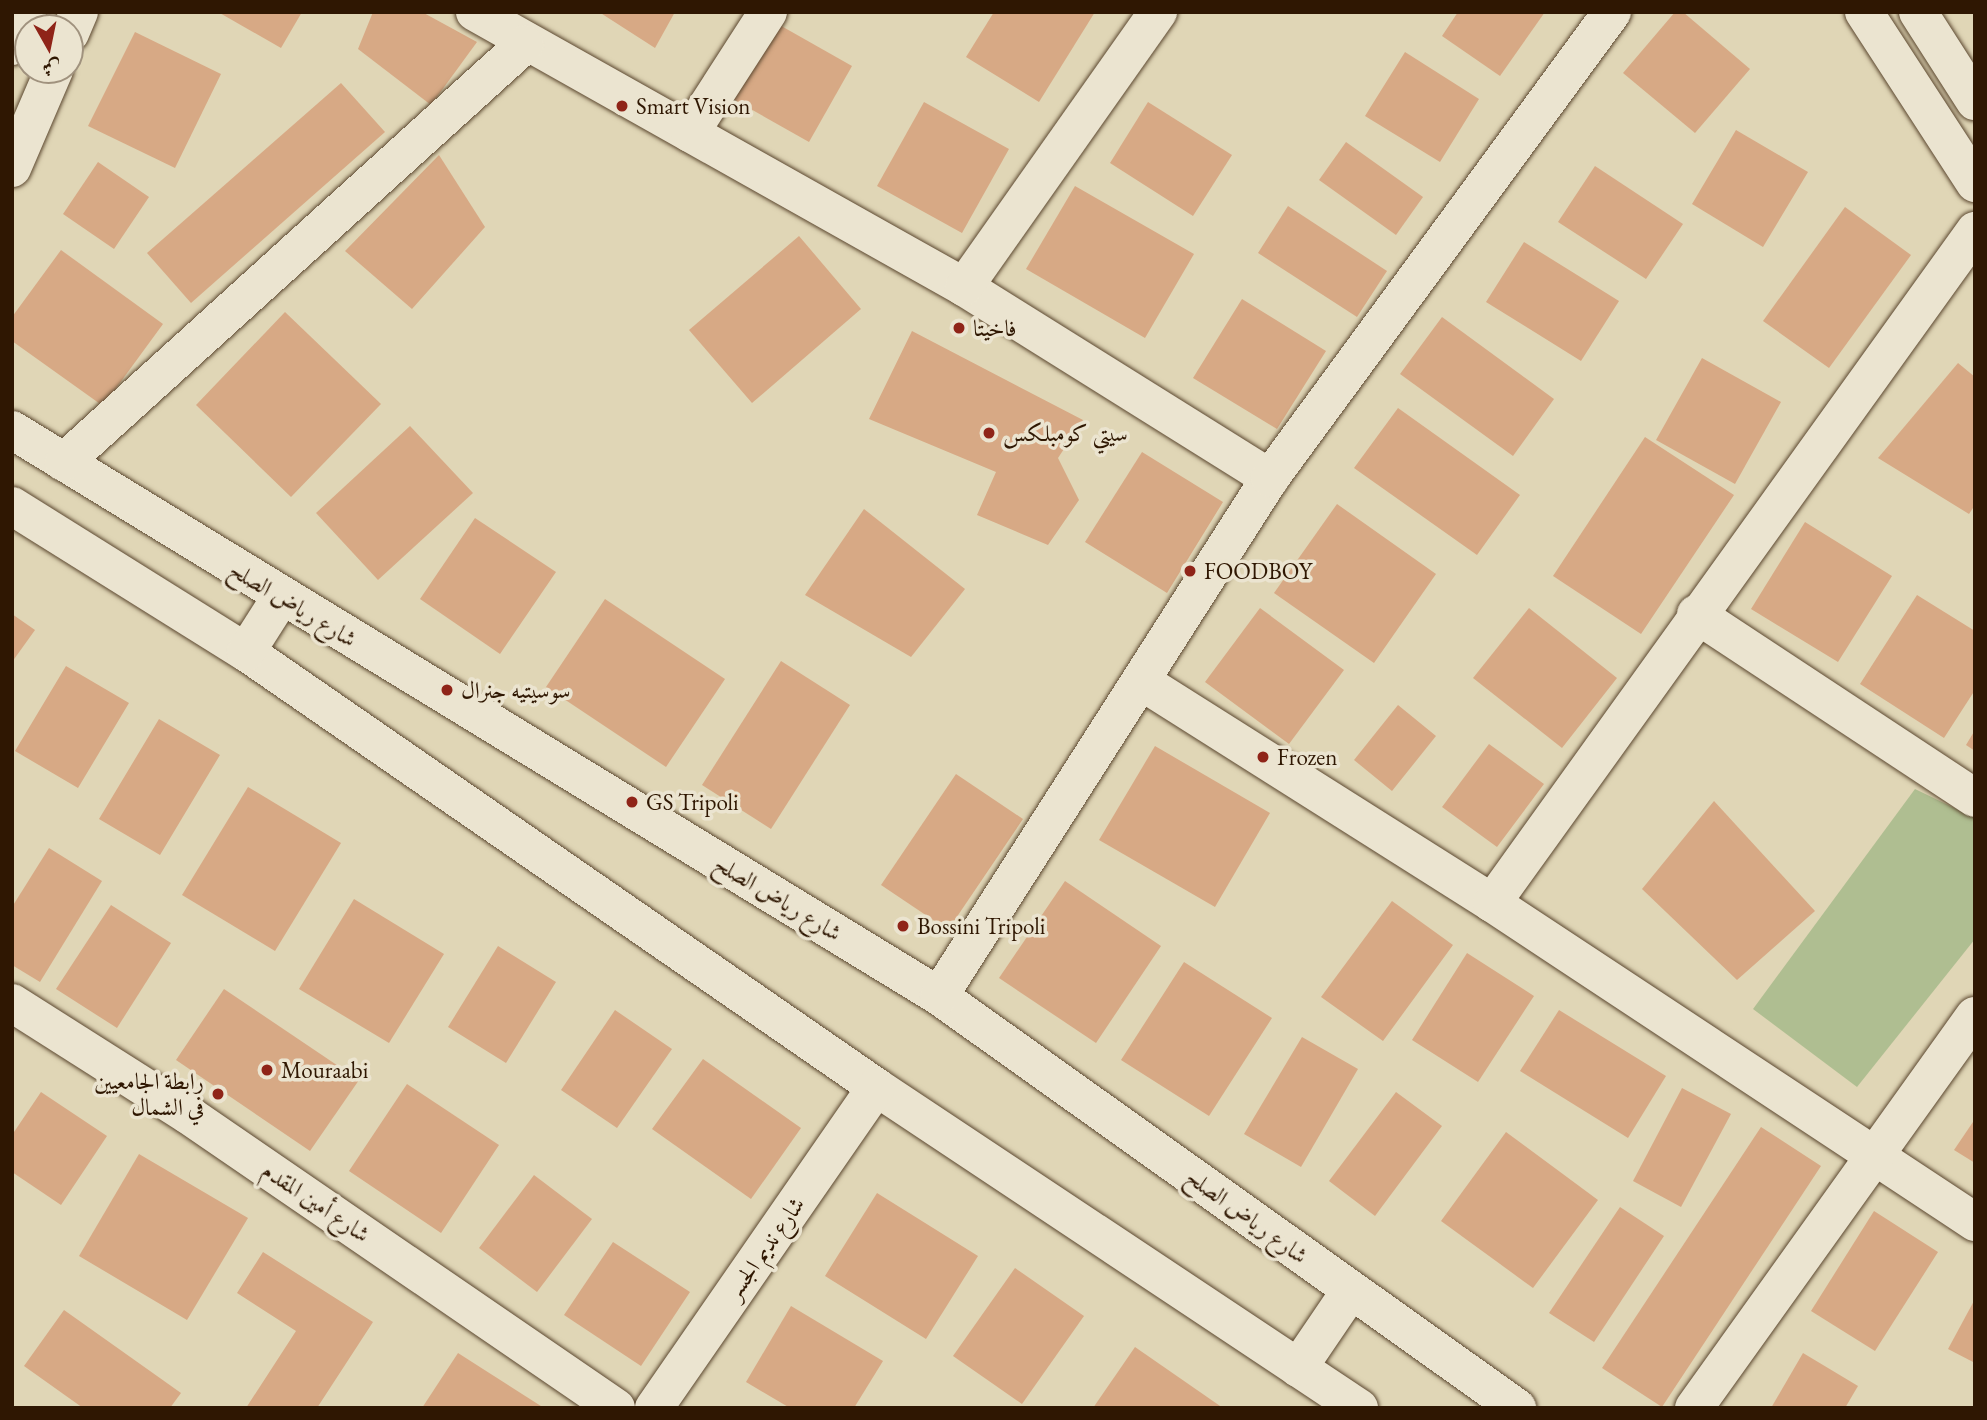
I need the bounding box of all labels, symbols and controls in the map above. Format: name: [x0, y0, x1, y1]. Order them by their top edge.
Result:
north arrow: [14, 14, 84, 84]
text: ش: [41, 54, 63, 82]
place label: Smart Vision: [636, 92, 750, 120]
marker: Smart Vision: [614, 98, 630, 114]
place label: فاخيتا: [973, 314, 1017, 342]
marker: فاخيتا: [951, 320, 967, 336]
place label: سيتي كومبلكس: [1003, 419, 1128, 447]
marker: سيتي كومبلكس: [981, 425, 997, 441]
street label: شارع رياض الصلح: [224, 555, 362, 653]
place label: FOODBOY: [1204, 557, 1312, 585]
marker: FOODBOY: [1182, 563, 1198, 579]
place label: سوسيتيه جنرال: [461, 676, 571, 704]
marker: سوسيتيه جنرال: [439, 682, 455, 698]
place label: Frozen: [1277, 743, 1337, 771]
marker: Frozen: [1255, 749, 1271, 765]
place label: GS Tripoli: [646, 788, 739, 816]
marker: GS Tripoli: [624, 794, 640, 810]
street label: شارع رياض الصلح: [709, 849, 847, 947]
place label: Bossini Tripoli: [917, 912, 1045, 940]
marker: Bossini Tripoli: [895, 918, 911, 934]
place label: Mouraabi: [281, 1056, 368, 1084]
marker: Mouraabi: [259, 1062, 275, 1078]
place label: رابطة الجامعيين في الشمال: [94, 1067, 204, 1121]
marker: رابطة الجامعيين في الشمال: [210, 1086, 226, 1102]
street label: شارع أمين المقدم: [257, 1156, 375, 1248]
street label: شارع رياض الصلح: [1181, 1163, 1313, 1269]
street label: شارع نديم الجسر: [720, 1191, 810, 1305]

